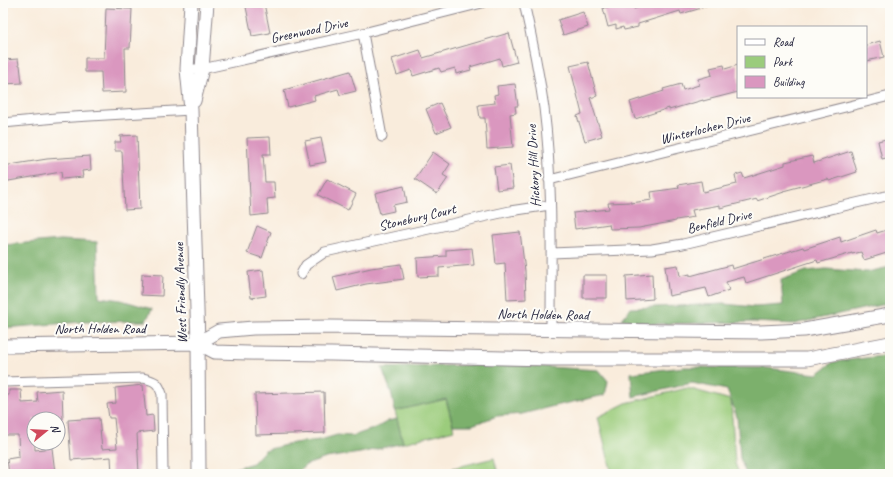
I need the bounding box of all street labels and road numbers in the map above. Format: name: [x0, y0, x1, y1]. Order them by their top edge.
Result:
street label: Greenwood Drive: [269, 14, 351, 47]
street label: Winterlochen Drive: [659, 109, 753, 148]
street label: Hickory Hill Drive: [523, 123, 544, 208]
street label: Stonebury Court: [377, 200, 459, 235]
street label: Benfield Drive: [685, 206, 754, 237]
street label: West Friendly Avenue: [170, 241, 191, 344]
street label: North Holden Road: [497, 305, 591, 324]
street label: North Holden Road: [54, 320, 148, 337]

